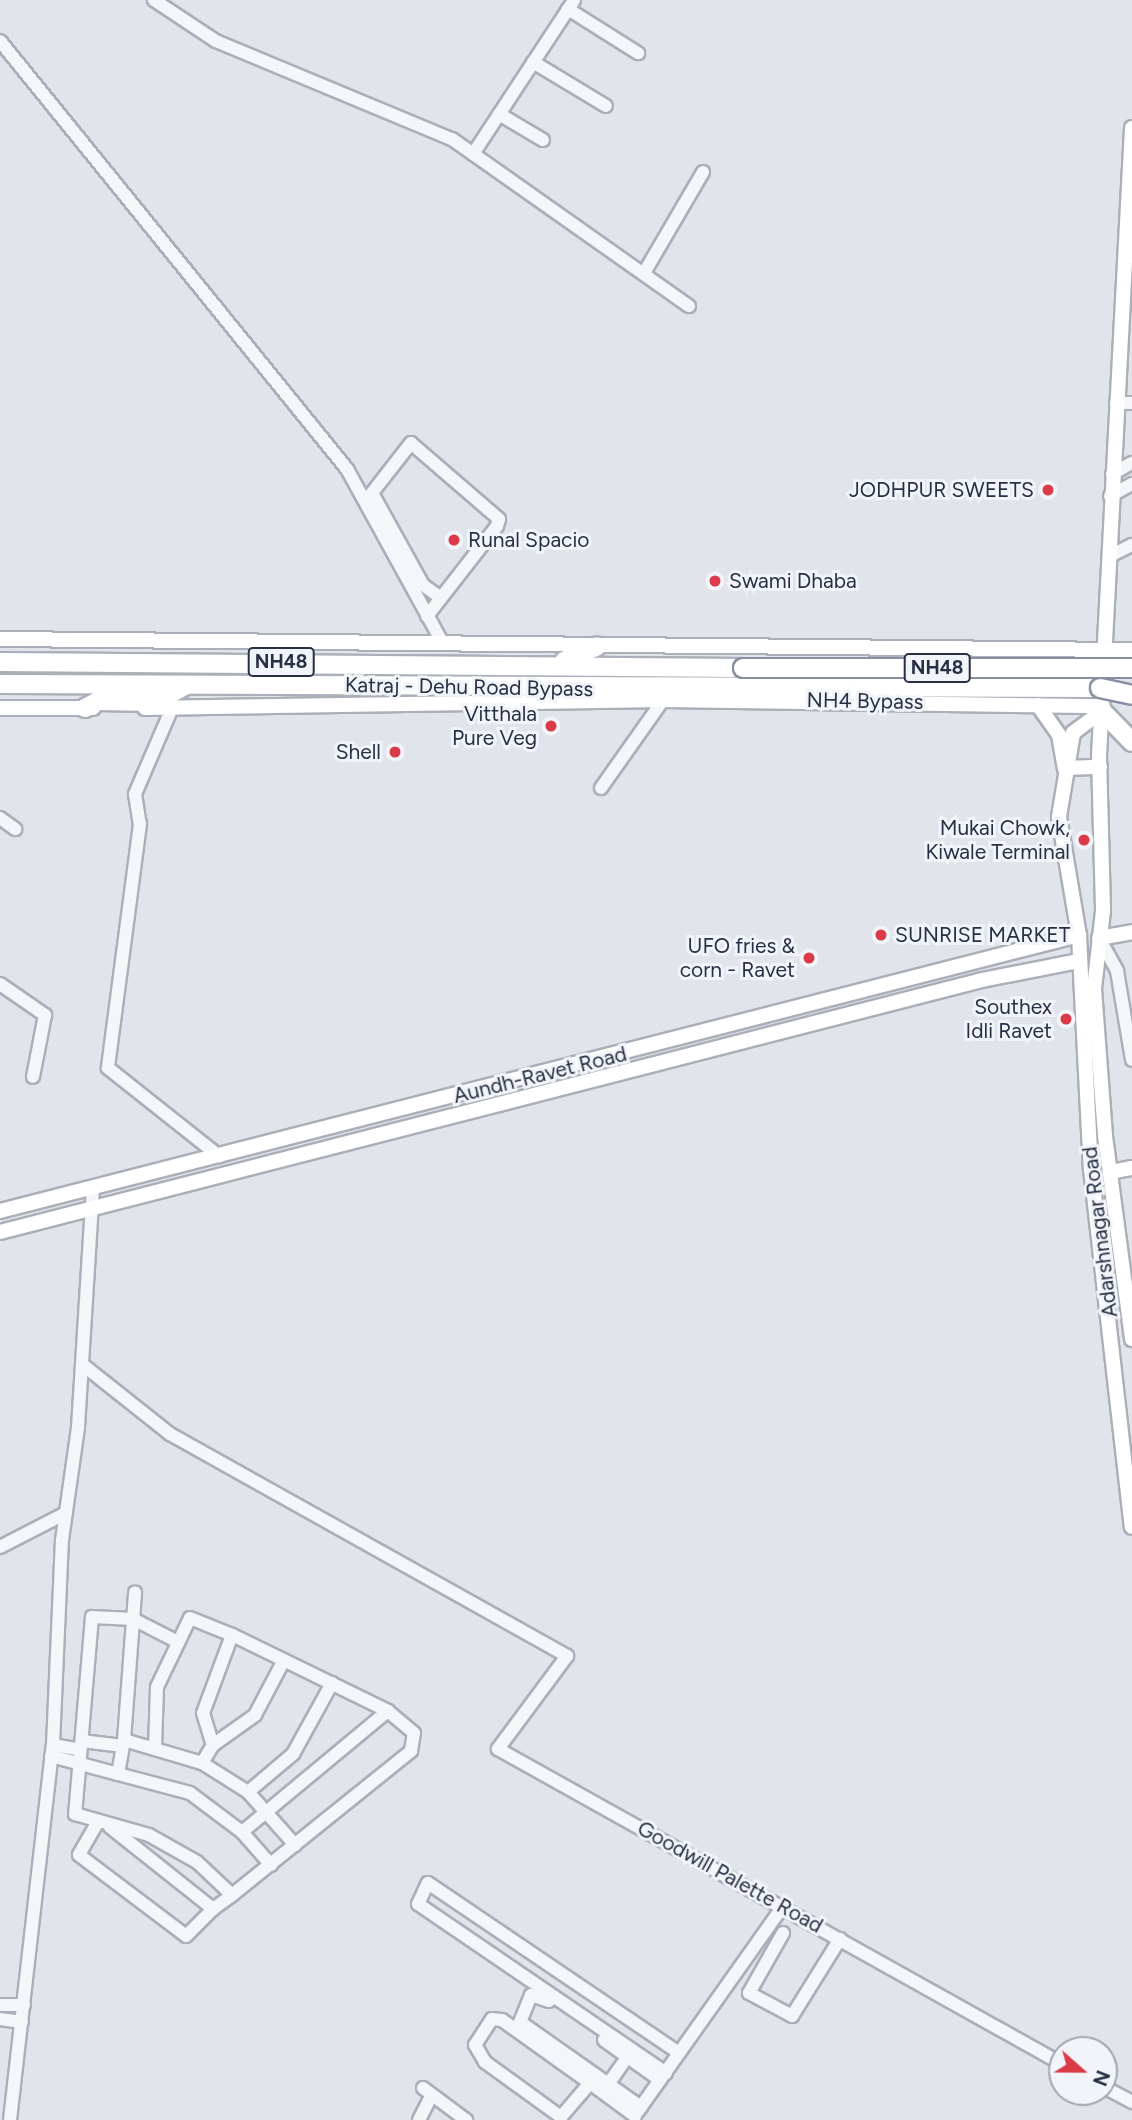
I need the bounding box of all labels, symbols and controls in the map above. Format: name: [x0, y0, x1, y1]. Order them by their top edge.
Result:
place label: JODHPUR SWEETS: [849, 477, 1034, 503]
marker: JODHPUR SWEETS: [1040, 482, 1056, 498]
place label: Runal Spacio: [468, 527, 590, 553]
marker: Runal Spacio: [446, 532, 462, 548]
place label: Swami Dhaba: [729, 568, 857, 594]
marker: Swami Dhaba: [707, 573, 723, 589]
road number: NH48: [246, 646, 316, 678]
road number: NH48: [902, 652, 972, 684]
street label: Katraj - Dehu Road Bypass: [345, 672, 593, 702]
street label: NH4 Bypass: [806, 687, 924, 715]
place label: Vitthala Pure Veg: [452, 701, 537, 751]
marker: Vitthala Pure Veg: [543, 718, 559, 734]
place label: Shell: [336, 739, 381, 765]
marker: Shell: [387, 744, 403, 760]
place label: Mukai Chowk, Kiwale Terminal: [925, 815, 1070, 865]
marker: Mukai Chowk, Kiwale Terminal: [1076, 832, 1092, 848]
place label: SUNRISE MARKET: [895, 922, 1070, 948]
marker: SUNRISE MARKET: [873, 927, 889, 943]
place label: UFO fries & corn - Ravet: [680, 933, 795, 983]
marker: UFO fries & corn - Ravet: [801, 950, 817, 966]
place label: Southex Idli Ravet: [966, 994, 1052, 1044]
marker: Southex Idli Ravet: [1058, 1011, 1074, 1027]
street label: Aundh-Ravet Road: [451, 1041, 629, 1109]
street label: Adarshnagar Road: [1077, 1145, 1123, 1319]
street label: Goodwill Palette Road: [633, 1816, 827, 1938]
north arrow: [1048, 2036, 1118, 2106]
text: N: [1088, 2067, 1115, 2089]

